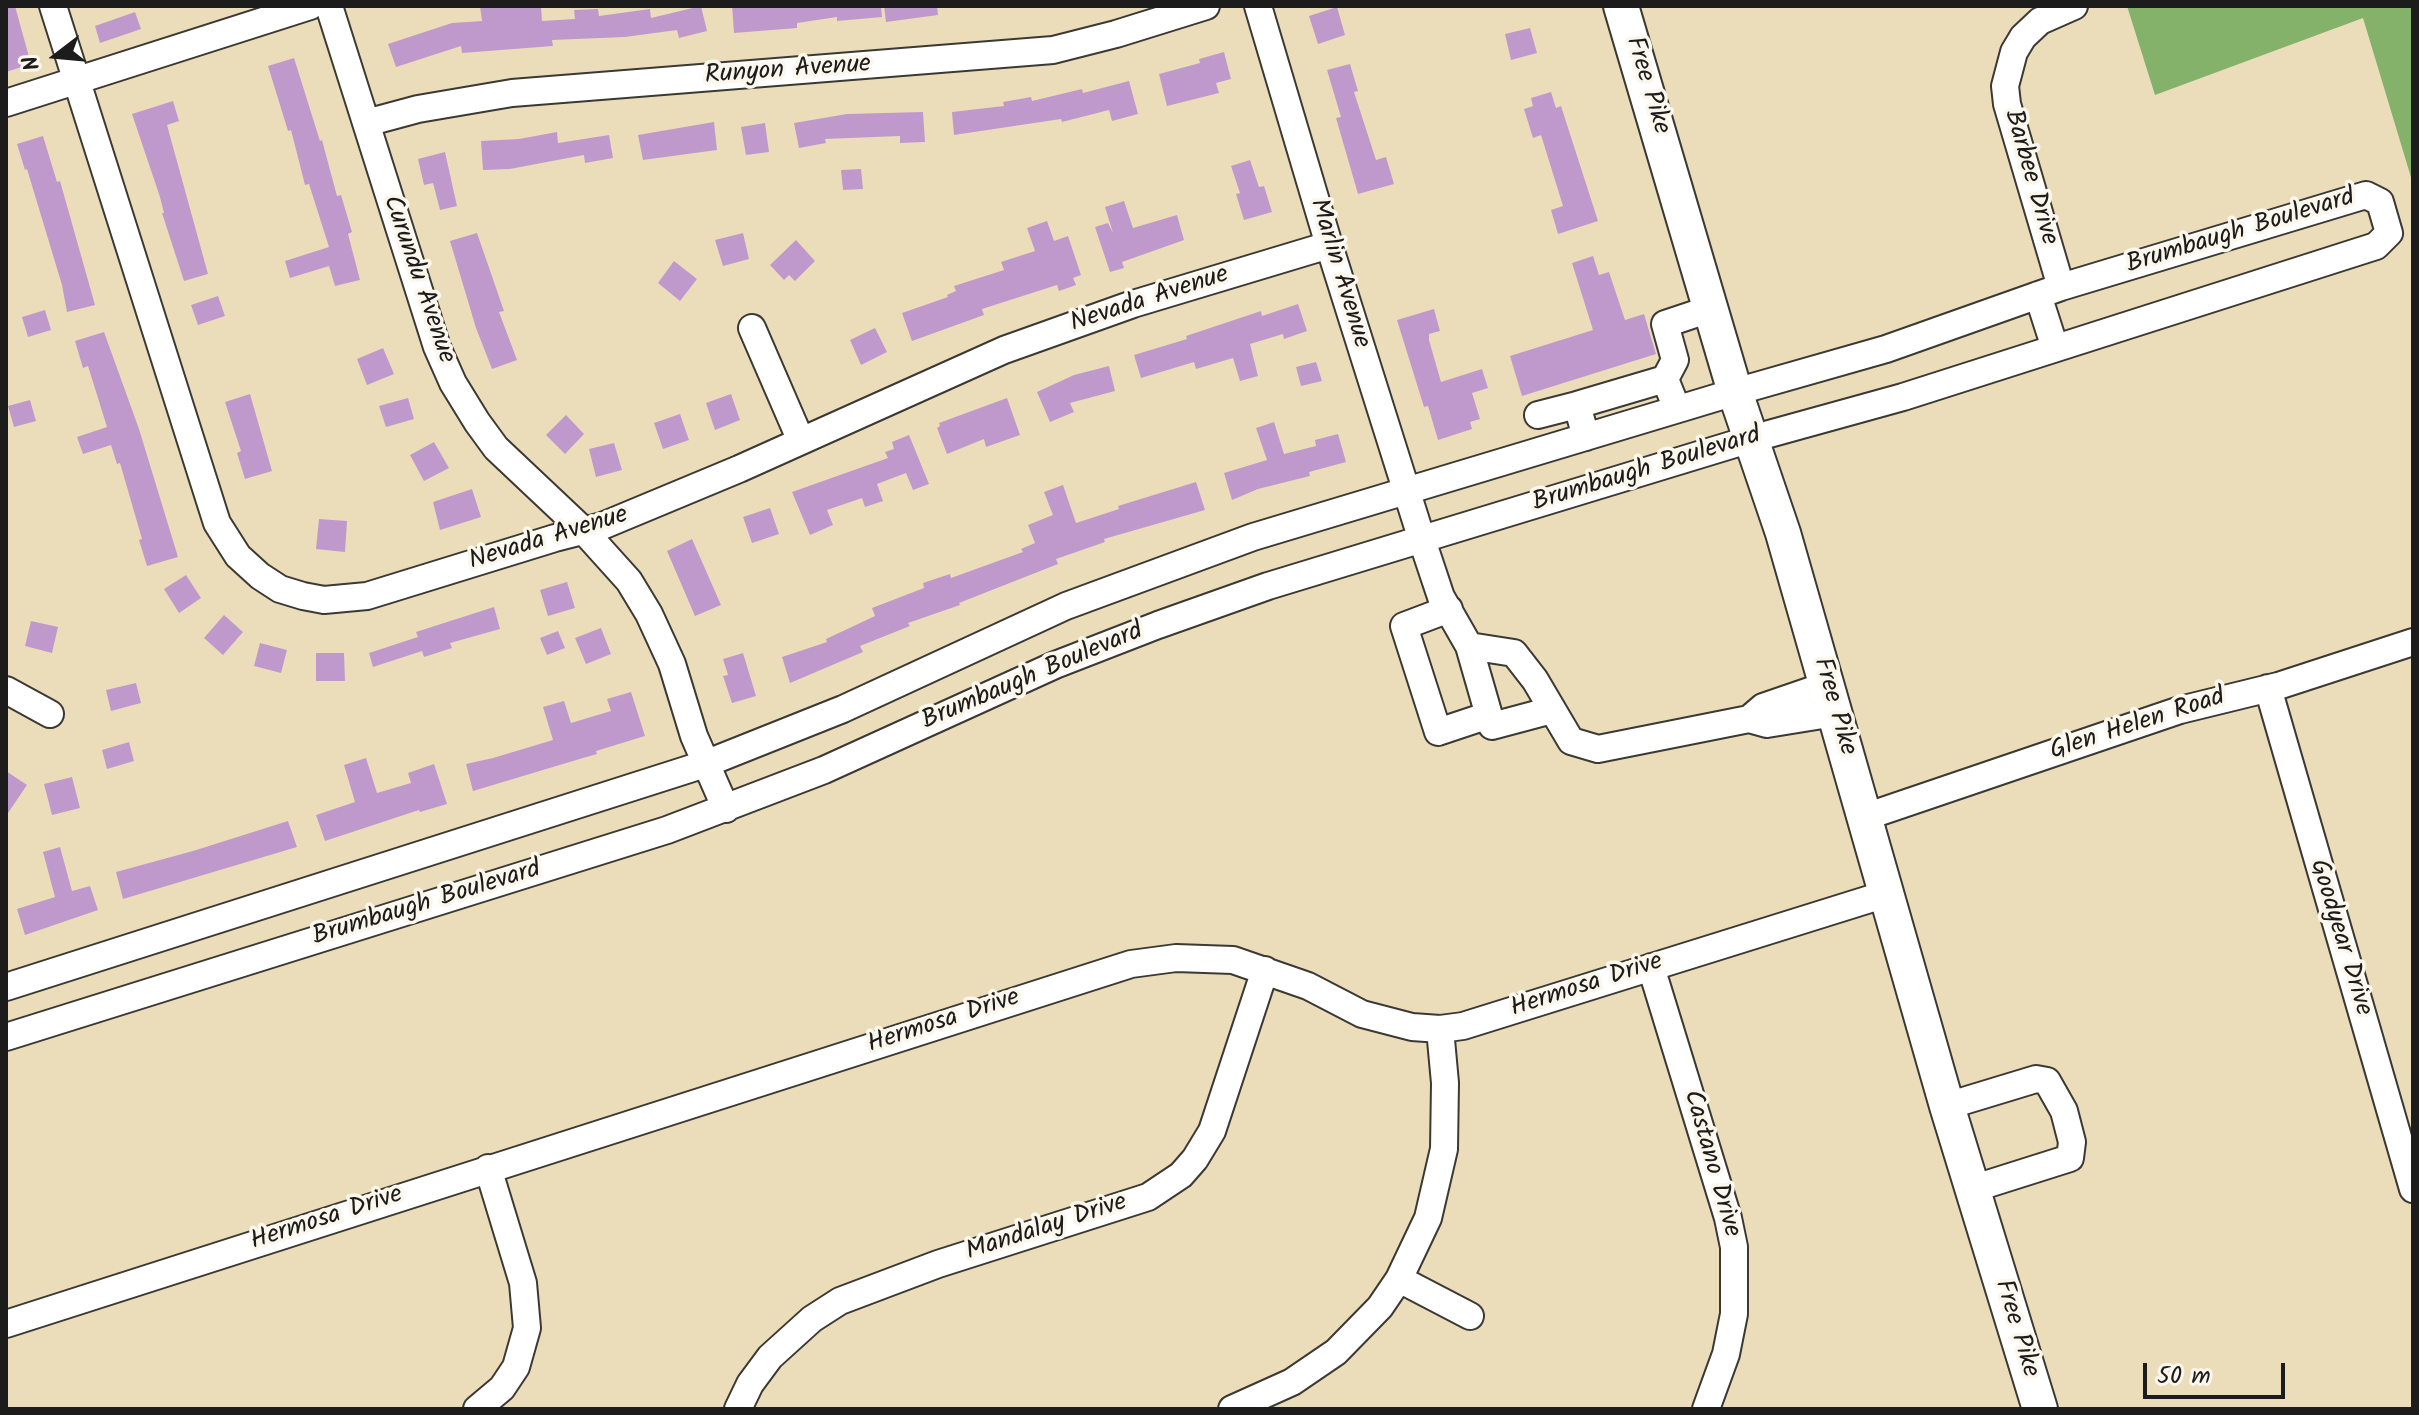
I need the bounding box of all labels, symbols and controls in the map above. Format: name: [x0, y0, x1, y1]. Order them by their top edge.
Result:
north arrow: [16, 16, 96, 96]
street label: Free Pike: [1616, 34, 1676, 138]
text: N: [14, 51, 51, 74]
street label: Runyon Avenue: [704, 51, 872, 93]
street label: Barbee Drive: [1995, 107, 2063, 249]
street label: Brumbaugh Boulevard: [2123, 183, 2359, 283]
street label: Curundu Avenue: [374, 192, 460, 368]
street label: Marlin Avenue: [1300, 195, 1376, 353]
street label: Nevada Avenue: [1067, 261, 1233, 341]
street label: Brumbaugh Boulevard: [1529, 421, 1765, 521]
street label: Nevada Avenue: [466, 501, 632, 579]
street label: Brumbaugh Boulevard: [918, 617, 1148, 739]
street label: Free Pike: [1804, 655, 1862, 759]
street label: Glen Helen Road: [2047, 683, 2229, 769]
street label: Brumbaugh Boulevard: [309, 855, 545, 955]
street label: Goodyear Drive: [2300, 856, 2378, 1020]
street label: Hermosa Drive: [1507, 948, 1667, 1026]
street label: Hermosa Drive: [864, 984, 1024, 1062]
street label: Castano Drive: [1674, 1087, 1746, 1241]
street label: Hermosa Drive: [247, 1181, 407, 1259]
street label: Mandalay Drive: [963, 1188, 1131, 1270]
street label: Free Pike: [1985, 1277, 2045, 1381]
scale bar: [2147, 1347, 2289, 1397]
text: 50 m: [2157, 1357, 2211, 1396]

